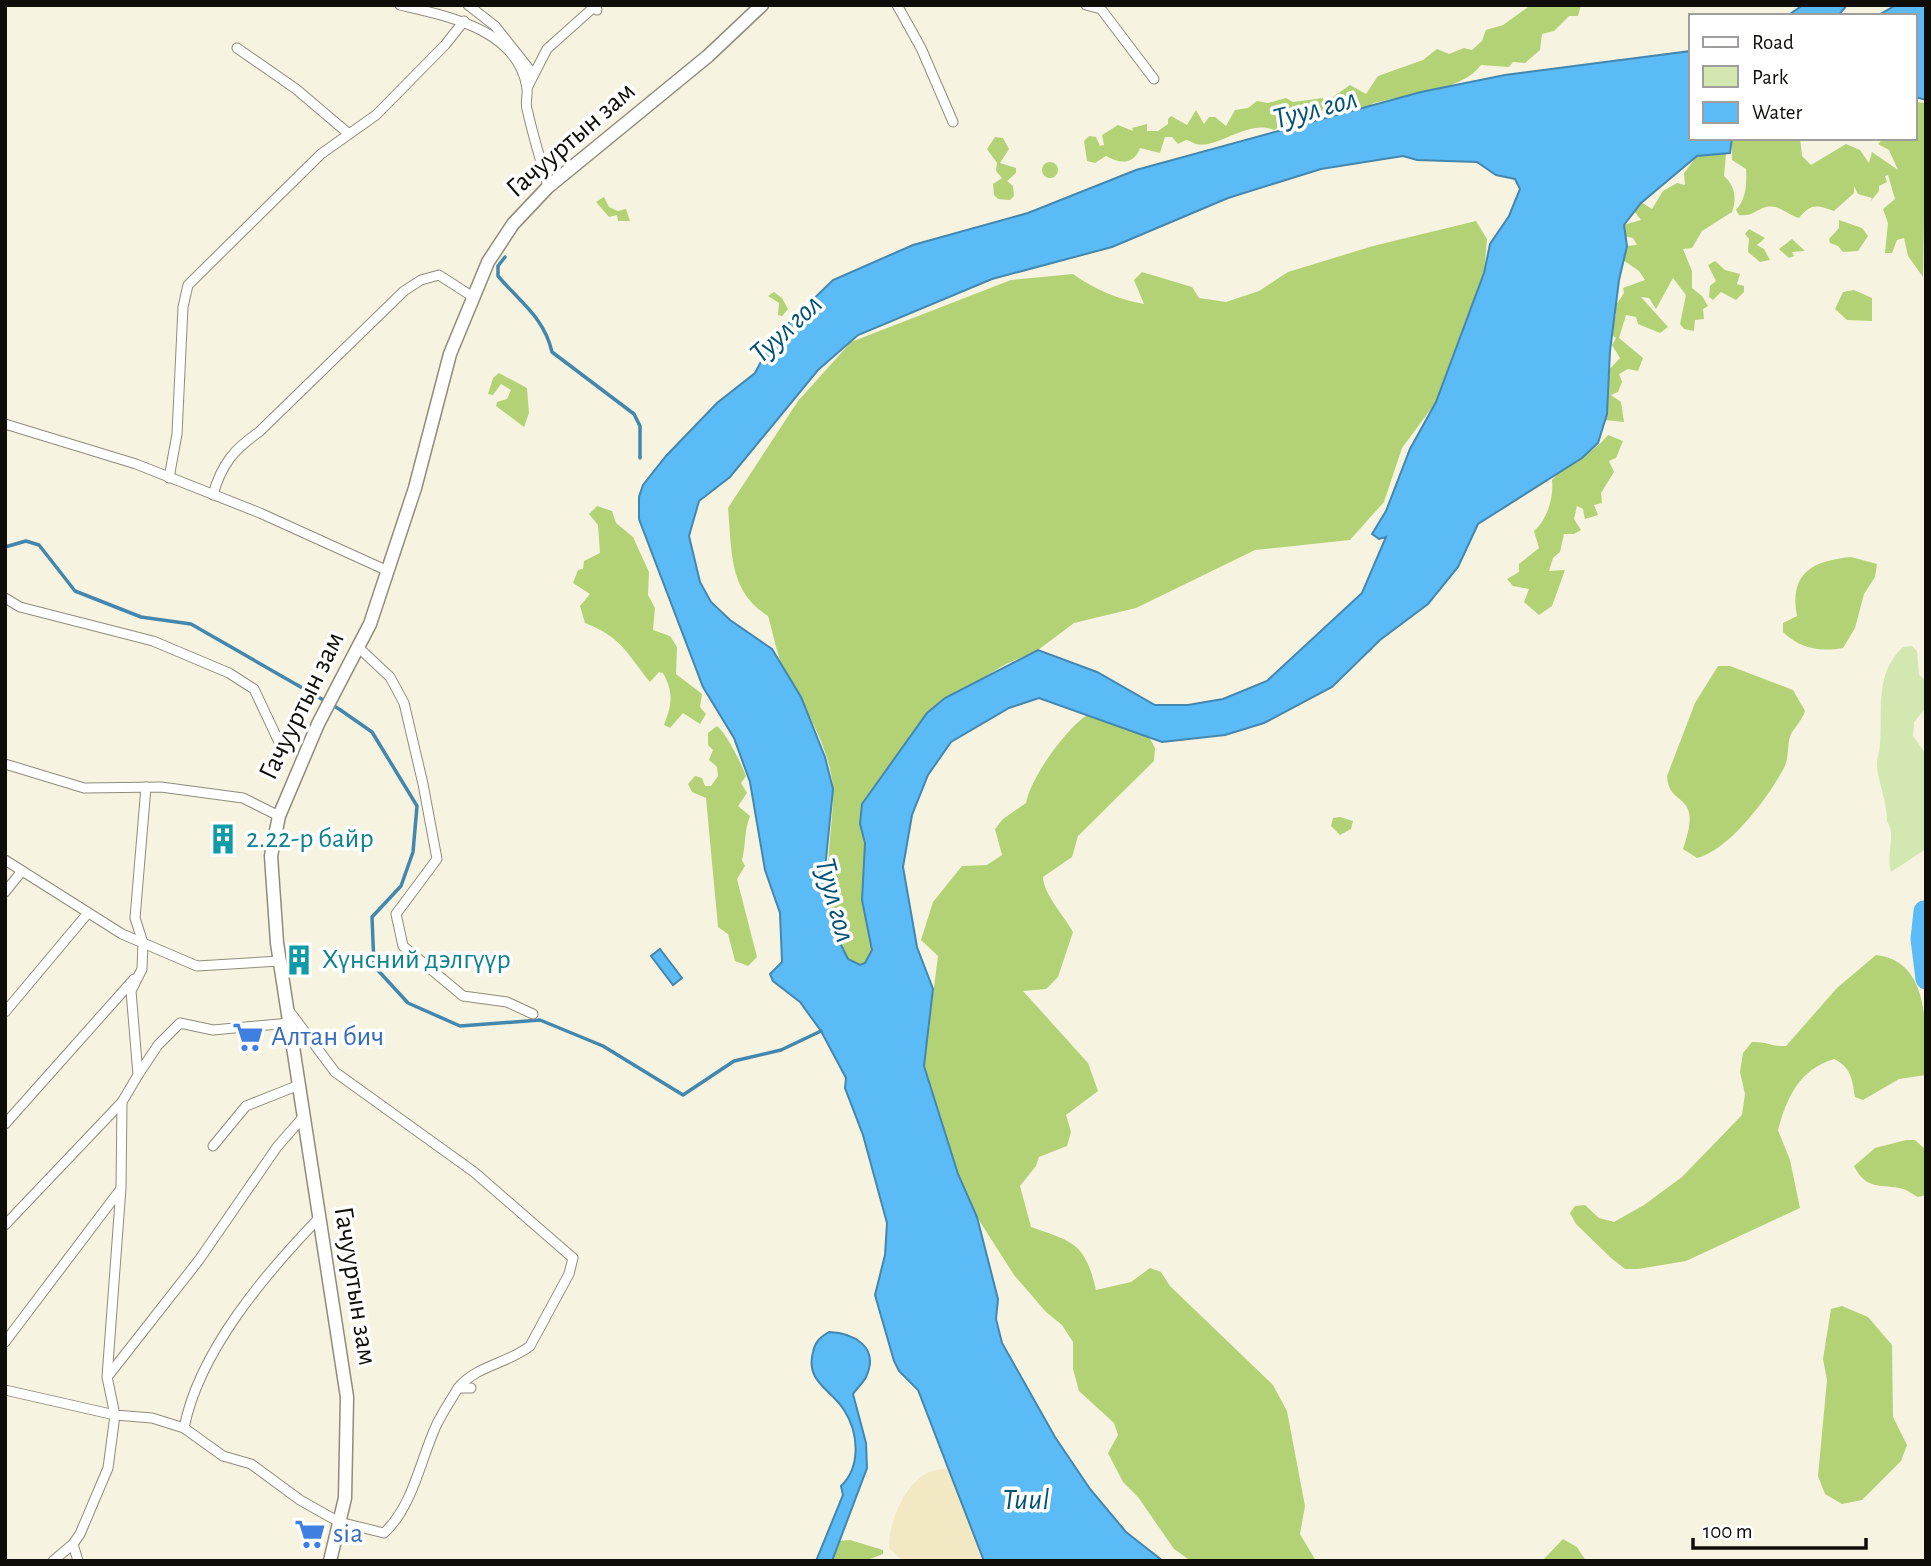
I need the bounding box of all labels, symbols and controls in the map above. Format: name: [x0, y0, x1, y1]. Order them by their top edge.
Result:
legend: [1689, 14, 1917, 140]
text: Road: [1752, 32, 1794, 53]
text: Park: [1752, 67, 1789, 88]
street label: Гачууртын зам: [501, 77, 641, 203]
water label: Туул гол: [1270, 83, 1360, 135]
text: Water: [1752, 102, 1802, 123]
water label: Туул гол: [744, 289, 828, 369]
street label: Гачууртын зам: [254, 628, 350, 784]
building icon: 2.22-р байр: [206, 822, 240, 856]
place label: 2.22-р байр: [246, 825, 374, 853]
water label: Туул гол: [809, 855, 861, 945]
building icon: Хүнсний дэлгүүр: [282, 943, 316, 977]
place label: Хүнсний дэлгүүр: [322, 946, 511, 974]
supermarket icon: Алтан бич: [231, 1020, 265, 1054]
place label: Алтан бич: [271, 1023, 384, 1051]
street label: Гачууртын зам: [329, 1205, 381, 1367]
water label: Tuul: [1002, 1485, 1050, 1515]
scale bar: [1693, 1506, 1866, 1550]
supermarket icon: sia: [293, 1517, 327, 1551]
place label: sia: [333, 1520, 363, 1548]
text: 100 m: [1703, 1521, 1753, 1542]

